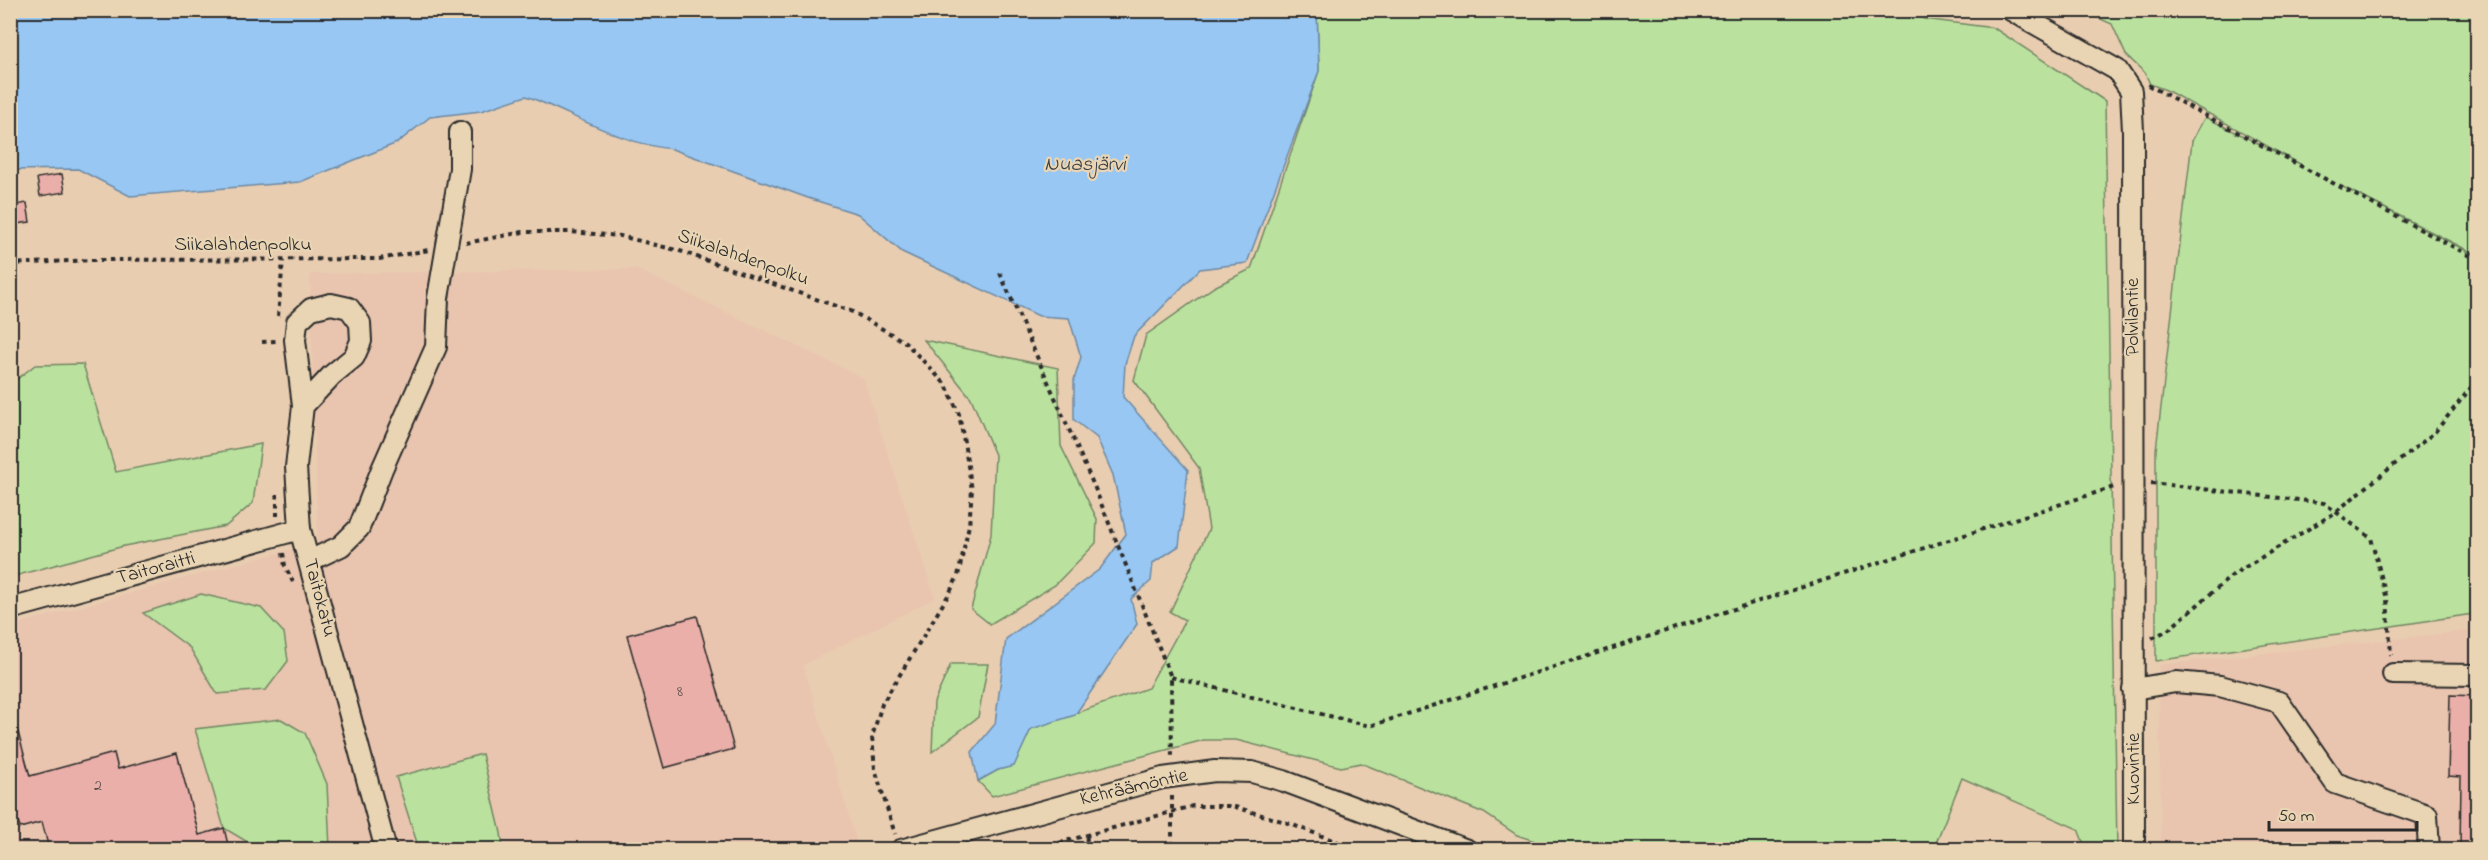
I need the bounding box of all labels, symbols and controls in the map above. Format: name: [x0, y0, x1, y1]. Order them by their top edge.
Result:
water label: Nuasjärvi: [1044, 150, 1128, 180]
street label: Siikalahdenpolku: [673, 222, 813, 294]
street label: Siikalahdenpolku: [174, 231, 312, 260]
street label: Polvilantie: [2119, 278, 2148, 356]
street label: Taitoraitti: [113, 545, 199, 593]
street label: Taitokatu: [295, 556, 343, 640]
house number: 8: [677, 680, 683, 704]
street label: Kuovintie: [2120, 733, 2149, 805]
street label: Kehräämöntie: [1077, 762, 1191, 814]
house number: 2: [94, 774, 102, 798]
scale bar: [2269, 794, 2418, 832]
text: 50 m: [2278, 804, 2315, 830]

